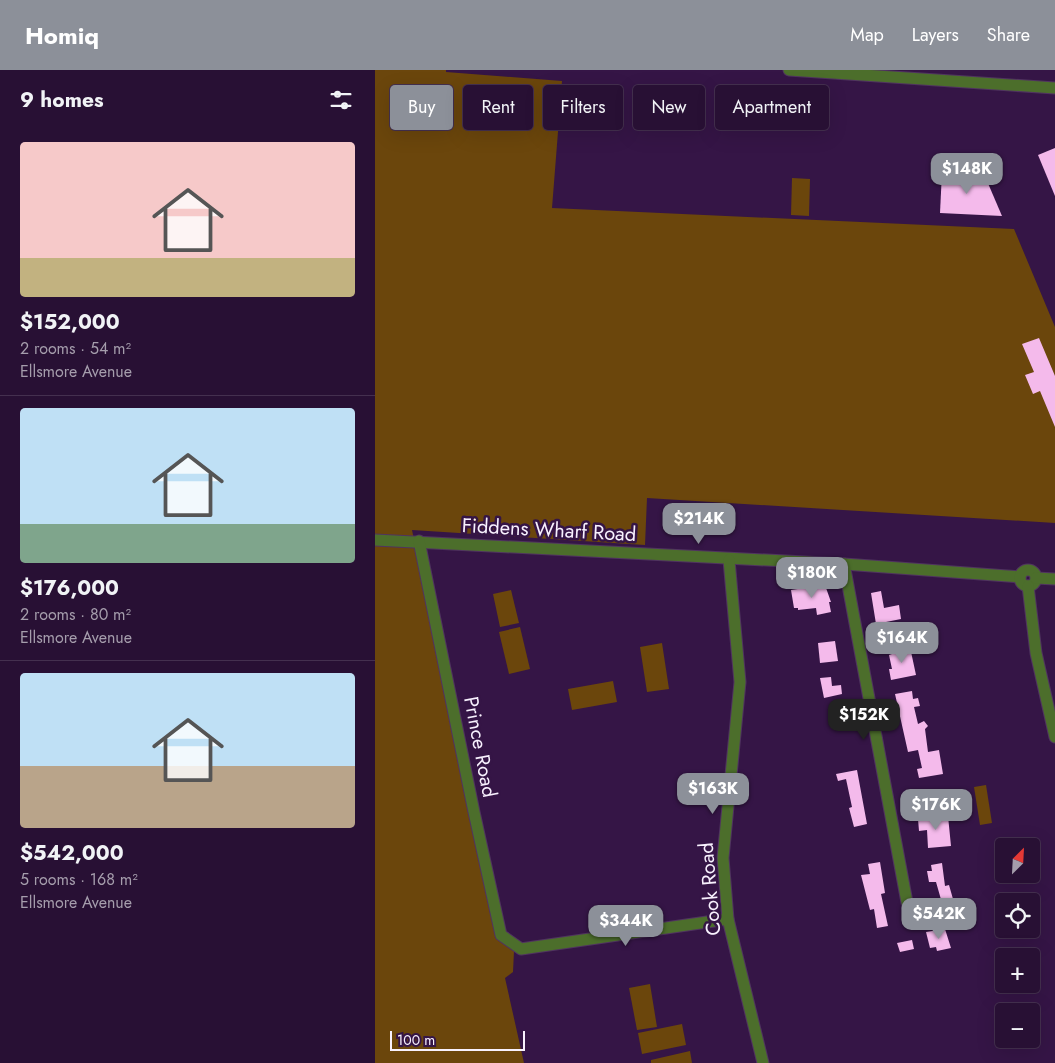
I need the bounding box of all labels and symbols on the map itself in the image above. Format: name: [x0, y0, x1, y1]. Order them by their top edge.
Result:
pin: $148K: [932, 152, 1002, 195]
pin: $214K: [664, 502, 734, 545]
street label: Fiddens Wharf Road: [461, 511, 637, 549]
pin: $180K: [777, 556, 847, 599]
pin: $164K: [867, 622, 937, 664]
street label: Prince Road: [456, 694, 504, 800]
pin: $152K: [829, 698, 899, 741]
pin: $163K: [678, 772, 748, 815]
pin: $176K: [901, 788, 971, 831]
north arrow: [995, 838, 1040, 882]
street label: Cook Road: [691, 841, 729, 937]
pin: $542K: [904, 898, 974, 940]
pin: $344K: [591, 904, 661, 947]
scale bar: [390, 1028, 525, 1051]

